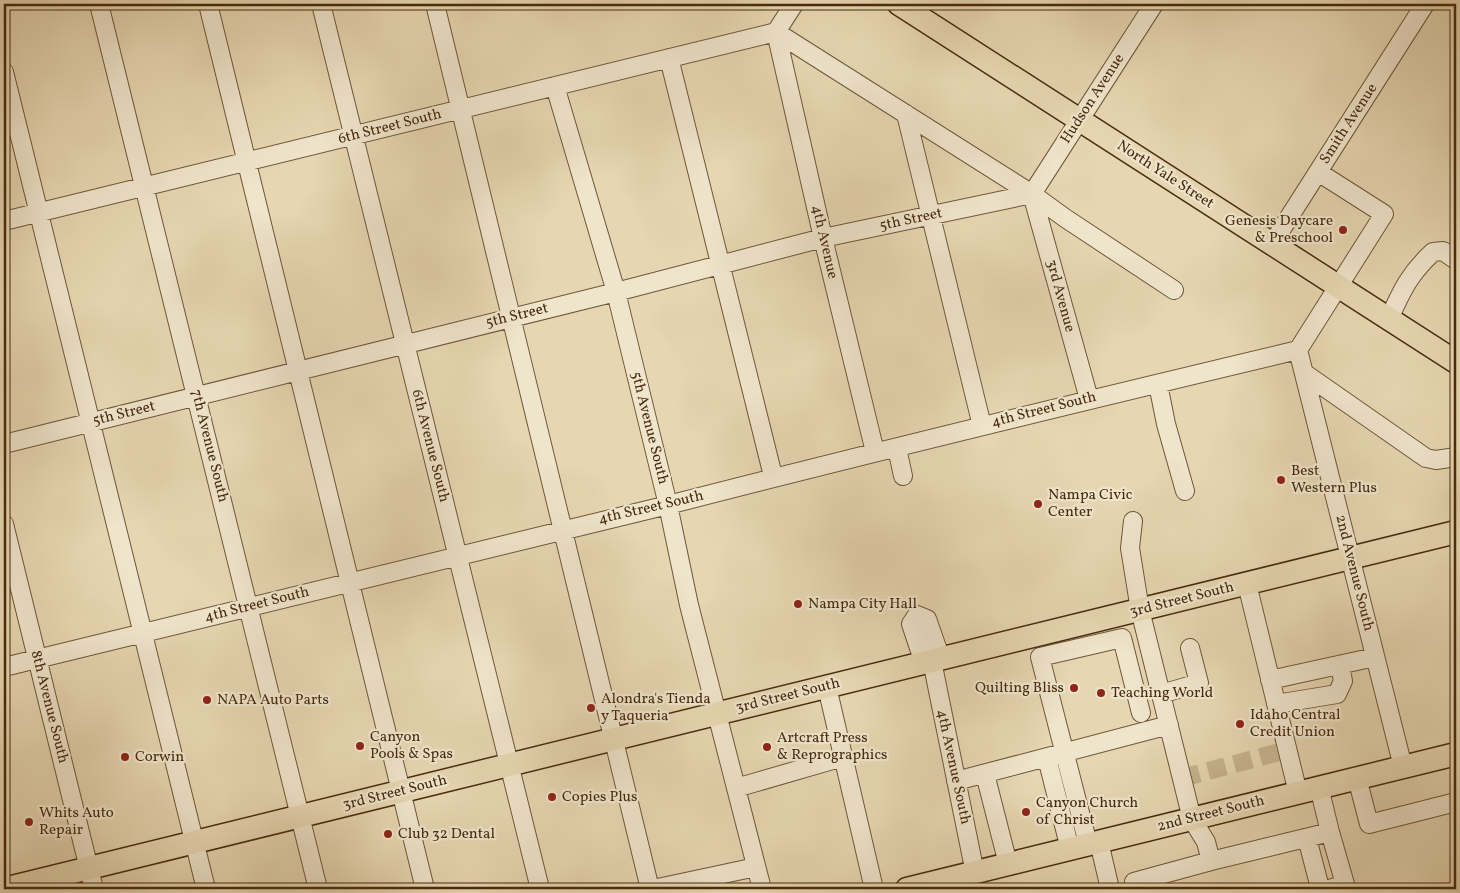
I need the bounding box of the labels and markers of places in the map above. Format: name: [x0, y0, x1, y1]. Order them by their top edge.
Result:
place label: Genesis Daycare & Preschool: [1225, 211, 1333, 249]
marker: Genesis Daycare & Preschool: [1337, 224, 1349, 236]
place label: Best Western Plus: [1291, 461, 1377, 499]
marker: Best Western Plus: [1275, 474, 1287, 486]
place label: Nampa Civic Center: [1048, 485, 1133, 523]
marker: Nampa Civic Center: [1032, 498, 1044, 510]
place label: Nampa City Hall: [808, 594, 917, 615]
marker: Nampa City Hall: [792, 598, 804, 610]
place label: Quilting Bliss: [975, 678, 1064, 699]
marker: Quilting Bliss: [1068, 682, 1080, 694]
place label: Teaching World: [1111, 683, 1213, 704]
marker: Teaching World: [1095, 687, 1107, 699]
place label: Alondra's Tienda y Taqueria: [601, 689, 711, 727]
place label: NAPA Auto Parts: [217, 690, 329, 711]
marker: NAPA Auto Parts: [201, 694, 213, 706]
marker: Alondra's Tienda y Taqueria: [585, 702, 597, 714]
place label: Idaho Central Credit Union: [1250, 705, 1341, 743]
marker: Idaho Central Credit Union: [1234, 718, 1246, 730]
place label: Canyon Pools & Spas: [370, 727, 453, 765]
place label: Artcraft Press & Reprographics: [777, 728, 888, 766]
marker: Canyon Pools & Spas: [354, 740, 366, 752]
marker: Artcraft Press & Reprographics: [761, 741, 773, 753]
place label: Corwin: [135, 747, 184, 768]
marker: Corwin: [119, 751, 131, 763]
place label: Copies Plus: [562, 787, 638, 808]
marker: Copies Plus: [546, 791, 558, 803]
place label: Canyon Church of Christ: [1036, 793, 1138, 831]
place label: Whits Auto Repair: [39, 803, 114, 841]
marker: Canyon Church of Christ: [1020, 806, 1032, 818]
marker: Whits Auto Repair: [23, 816, 35, 828]
place label: Club 32 Dental: [398, 824, 495, 845]
marker: Club 32 Dental: [382, 828, 394, 840]

